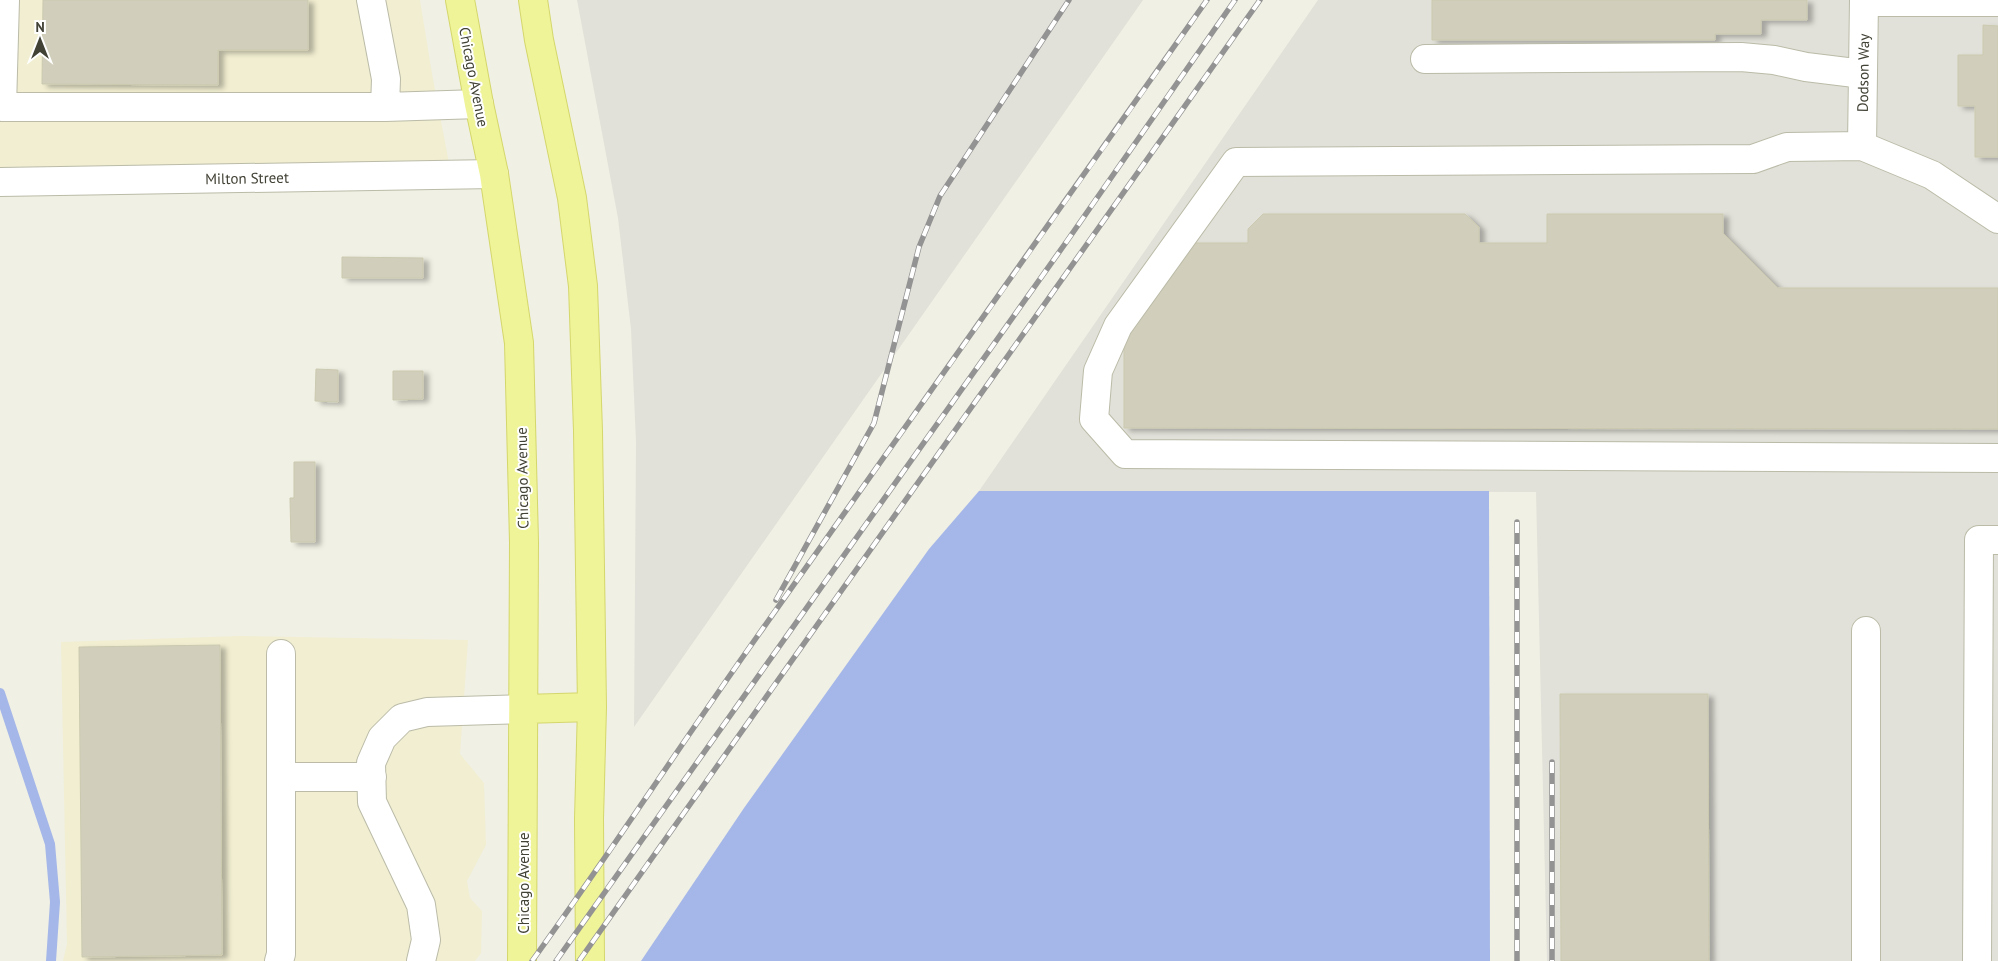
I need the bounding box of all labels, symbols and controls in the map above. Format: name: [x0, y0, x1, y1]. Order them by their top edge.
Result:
north arrow: [15, 15, 65, 65]
text: N: [35, 18, 45, 36]
street label: Chicago Avenue: [455, 25, 493, 129]
street label: Dodson Way: [1853, 34, 1873, 112]
street label: Milton Street: [205, 168, 289, 188]
street label: Chicago Avenue: [512, 427, 532, 529]
street label: Chicago Avenue: [514, 832, 533, 934]

